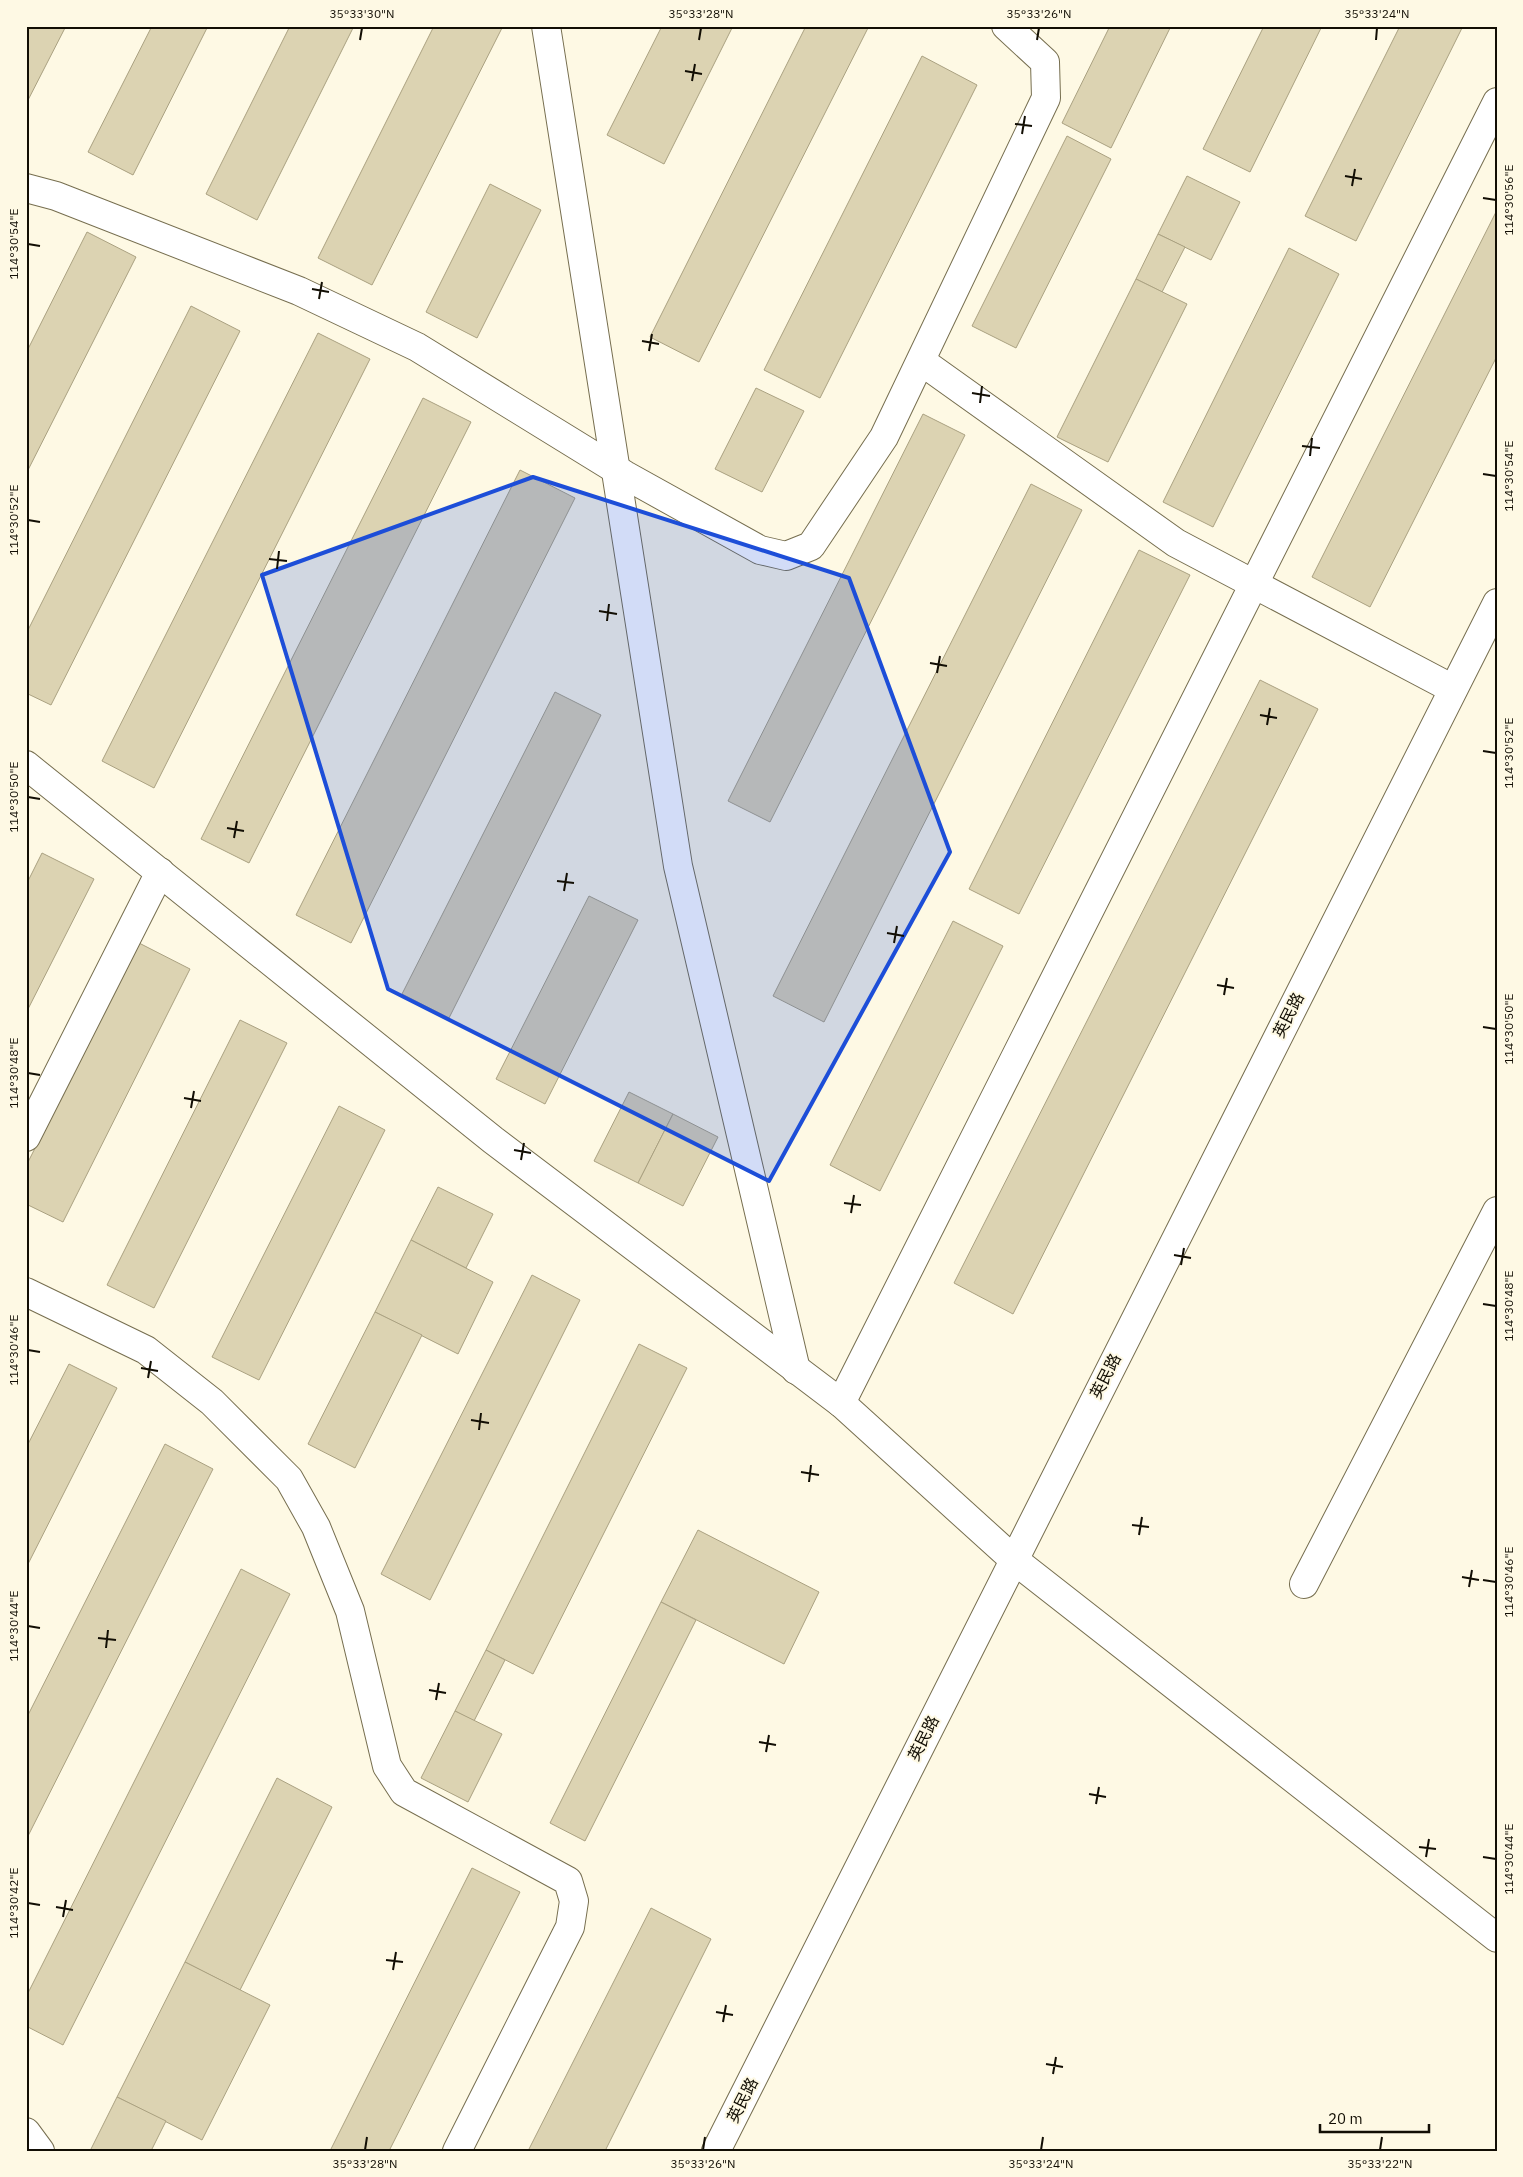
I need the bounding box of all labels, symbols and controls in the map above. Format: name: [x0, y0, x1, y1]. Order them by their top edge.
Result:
text: 35°33'30"N: [329, 6, 395, 21]
text: 35°33'28"N: [668, 6, 734, 21]
text: 35°33'26"N: [1006, 6, 1072, 21]
text: 35°33'24"N: [1344, 6, 1410, 21]
text: 114°30'56"E: [1501, 165, 1516, 235]
text: 114°30'54"E: [6, 209, 21, 279]
text: 114°30'54"E: [1501, 441, 1516, 511]
text: 114°30'52"E: [6, 485, 21, 555]
text: 114°30'52"E: [1501, 718, 1516, 788]
text: 114°30'50"E: [6, 762, 21, 832]
street label: 英民路: [1268, 989, 1308, 1041]
text: 114°30'50"E: [1501, 994, 1516, 1064]
text: 114°30'48"E: [6, 1038, 21, 1108]
text: 114°30'48"E: [1501, 1271, 1516, 1341]
text: 114°30'46"E: [6, 1315, 21, 1385]
street label: 英民路: [1085, 1350, 1125, 1402]
text: 114°30'46"E: [1501, 1547, 1516, 1617]
text: 114°30'44"E: [6, 1591, 21, 1661]
street label: 英民路: [903, 1712, 943, 1764]
text: 114°30'44"E: [1501, 1824, 1516, 1894]
text: 114°30'42"E: [6, 1868, 21, 1938]
street label: 英民路: [722, 2074, 762, 2126]
scale bar: [1320, 2102, 1429, 2134]
text: 20 m: [1328, 2109, 1363, 2128]
text: 35°33'28"N: [332, 2156, 398, 2171]
text: 35°33'26"N: [670, 2156, 736, 2171]
text: 35°33'24"N: [1008, 2156, 1074, 2171]
text: 35°33'22"N: [1347, 2156, 1413, 2171]

